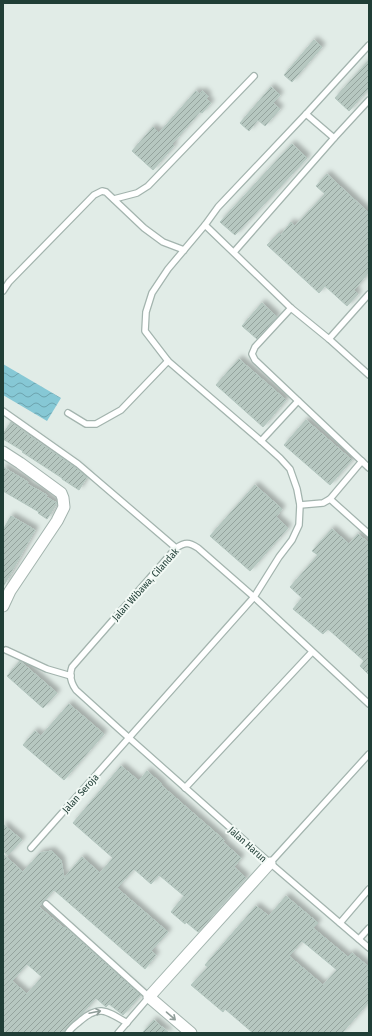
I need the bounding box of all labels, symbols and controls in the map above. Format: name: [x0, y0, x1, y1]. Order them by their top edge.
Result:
street label: Jalan Wibawa, Cilandak: [110, 546, 182, 624]
street label: Jalan Seroja: [60, 772, 101, 816]
street label: Jalan Harun: [226, 824, 269, 865]
one-way arrow: [88, 1008, 101, 1016]
one-way arrow: [166, 1011, 177, 1020]

